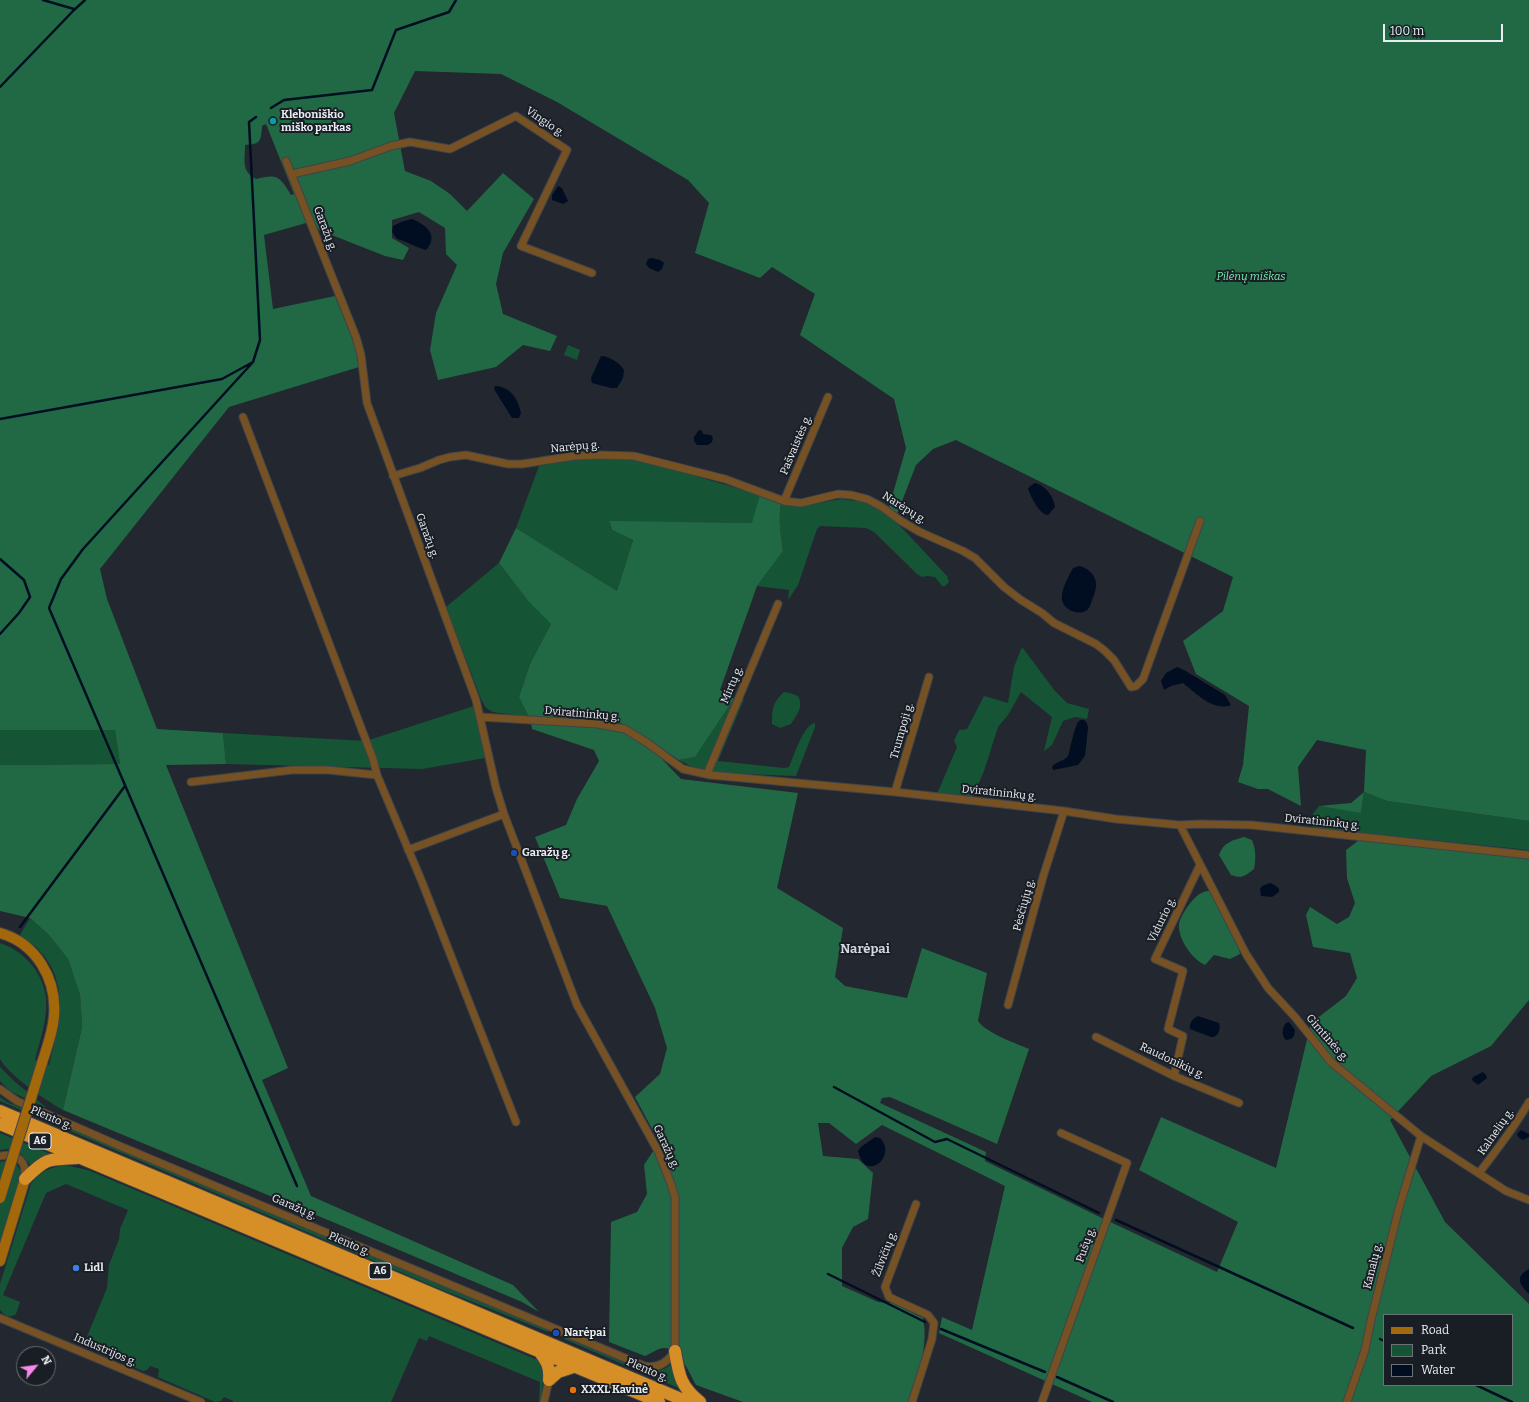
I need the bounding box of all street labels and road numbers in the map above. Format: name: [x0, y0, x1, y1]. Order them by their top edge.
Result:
street label: Vingio g.: [523, 104, 567, 140]
street label: Garažų g.: [310, 205, 340, 253]
street label: Pašvaistės g.: [778, 413, 814, 477]
street label: Narėpų g.: [550, 438, 600, 456]
street label: Narėpų g.: [880, 489, 928, 527]
street label: Garažų g.: [413, 512, 441, 560]
street label: Mirtų g.: [718, 664, 746, 706]
street label: Trumpoji g.: [888, 701, 916, 761]
street label: Dviratininkų g.: [544, 704, 620, 724]
street label: Dviratininkų g.: [961, 783, 1037, 803]
street label: Dviratininkų g.: [1284, 812, 1360, 832]
street label: Pėsčiųjų g.: [1011, 877, 1037, 933]
street label: Vidurio g.: [1145, 895, 1179, 945]
street label: Gimtinės g.: [1303, 1012, 1351, 1064]
street label: Raudonikių g.: [1138, 1040, 1206, 1082]
street label: Plento g.: [28, 1103, 74, 1133]
street label: Kalnelių g.: [1475, 1106, 1517, 1158]
street label: Garažų g.: [650, 1123, 682, 1171]
road number: A6: [29, 1133, 51, 1149]
street label: Garažų g.: [270, 1192, 318, 1222]
street label: Pušų g.: [1074, 1226, 1098, 1264]
street label: Plento g.: [326, 1229, 372, 1259]
street label: Žilvičių g.: [870, 1229, 900, 1279]
street label: Kanalų g.: [1361, 1242, 1385, 1290]
road number: A6: [369, 1263, 391, 1279]
street label: Industrijos g.: [72, 1331, 138, 1369]
street label: Plento g.: [624, 1355, 670, 1385]

